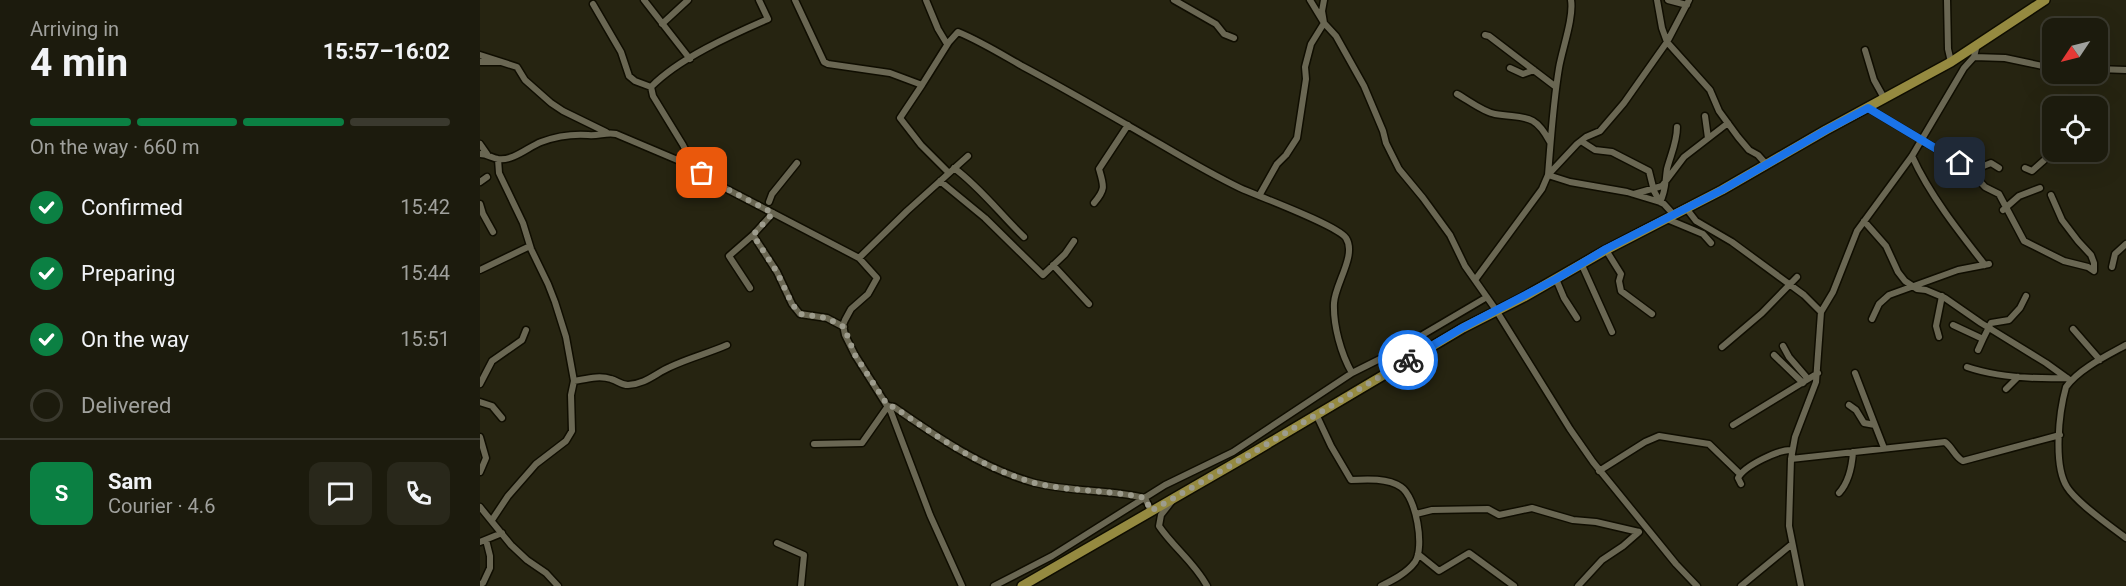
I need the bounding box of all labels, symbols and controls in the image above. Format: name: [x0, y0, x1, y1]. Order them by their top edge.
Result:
text: Arriving in: [30, 17, 119, 41]
north arrow: [2042, 18, 2108, 84]
map controls: [2042, 18, 2108, 162]
text: 15:57–16:02: [323, 39, 450, 64]
text: 4 min: [30, 40, 128, 86]
button: locate: [2042, 96, 2108, 162]
text: On the way · 660 m: [30, 135, 199, 159]
pin: [1934, 137, 1985, 188]
icon: home: [1943, 146, 1976, 179]
pin: [676, 147, 727, 198]
icon: bag: [685, 156, 718, 189]
icon: check: [30, 191, 63, 224]
text: Confirmed: [81, 195, 183, 220]
text: 15:42: [400, 195, 450, 219]
icon: check: [30, 257, 63, 290]
text: Preparing: [81, 261, 175, 286]
text: 15:44: [400, 261, 450, 285]
icon: check: [30, 323, 63, 356]
text: On the way: [81, 327, 189, 352]
text: 15:51: [400, 327, 450, 351]
courier: [1378, 330, 1438, 390]
icon: bike: [1392, 344, 1425, 377]
text: Delivered: [81, 393, 171, 418]
button: chat: [309, 462, 372, 525]
button: phone: [387, 462, 450, 525]
text: Sam: [108, 469, 152, 494]
text: S: [55, 481, 68, 506]
text: Courier · 4.6: [108, 494, 215, 518]

